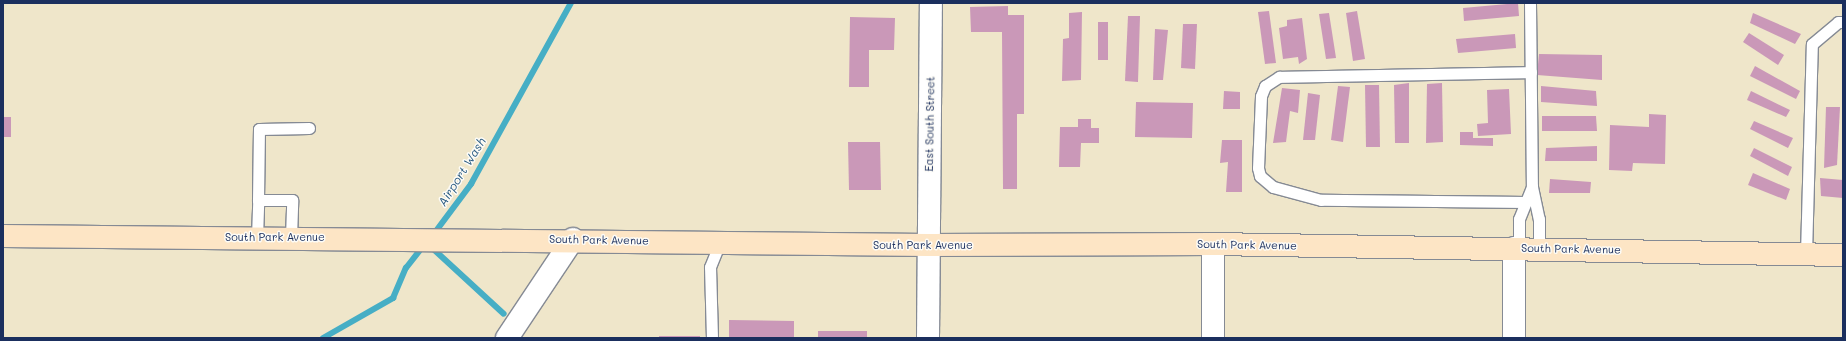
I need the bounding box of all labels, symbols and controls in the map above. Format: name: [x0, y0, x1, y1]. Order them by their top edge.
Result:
street label: East South Street: [923, 76, 937, 172]
water label: Airport Wash: [435, 135, 489, 209]
street label: South Park Avenue: [225, 230, 325, 244]
street label: South Park Avenue: [549, 233, 649, 247]
street label: South Park Avenue: [873, 238, 973, 252]
street label: South Park Avenue: [1197, 238, 1297, 252]
street label: South Park Avenue: [1521, 242, 1621, 256]

